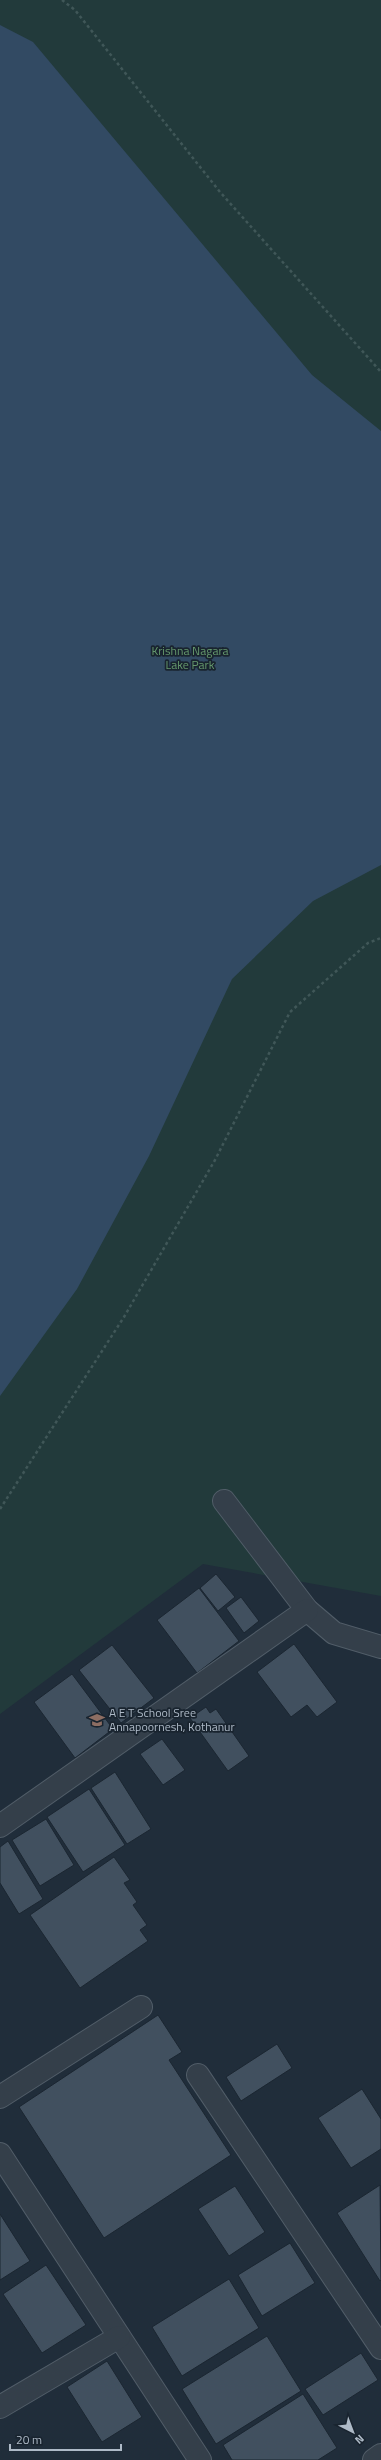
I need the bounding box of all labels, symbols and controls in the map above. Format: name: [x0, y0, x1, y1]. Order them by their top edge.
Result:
park label: Krishna Nagara Lake Park: [151, 641, 229, 674]
place label: A E T School Sree Annapoornesh, Kothanur: [109, 1703, 235, 1736]
school or university icon: A E T School Sree Annapoornesh, Kothanur: [88, 1711, 106, 1729]
north arrow: [333, 2412, 373, 2452]
scale bar: [10, 2426, 121, 2452]
text: 20 m: [16, 2430, 42, 2449]
text: N: [352, 2431, 368, 2448]

